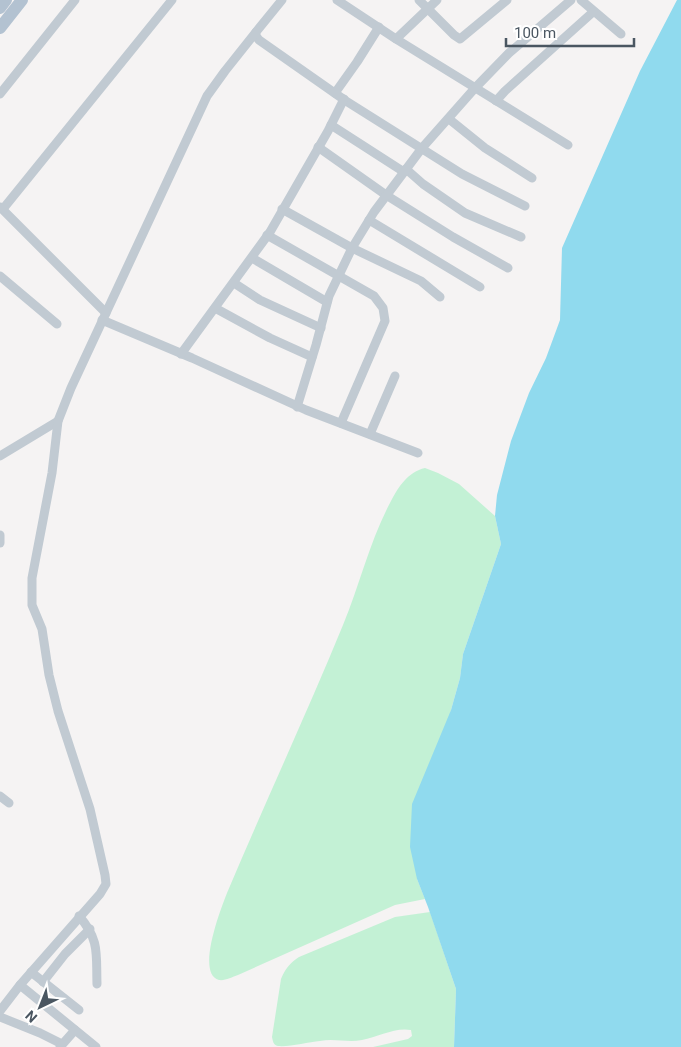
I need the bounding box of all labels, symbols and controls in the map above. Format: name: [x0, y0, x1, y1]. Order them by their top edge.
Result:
scale bar: [506, 15, 634, 47]
text: 100 m: [514, 24, 556, 42]
north arrow: [15, 982, 65, 1032]
text: N: [22, 1007, 40, 1026]

